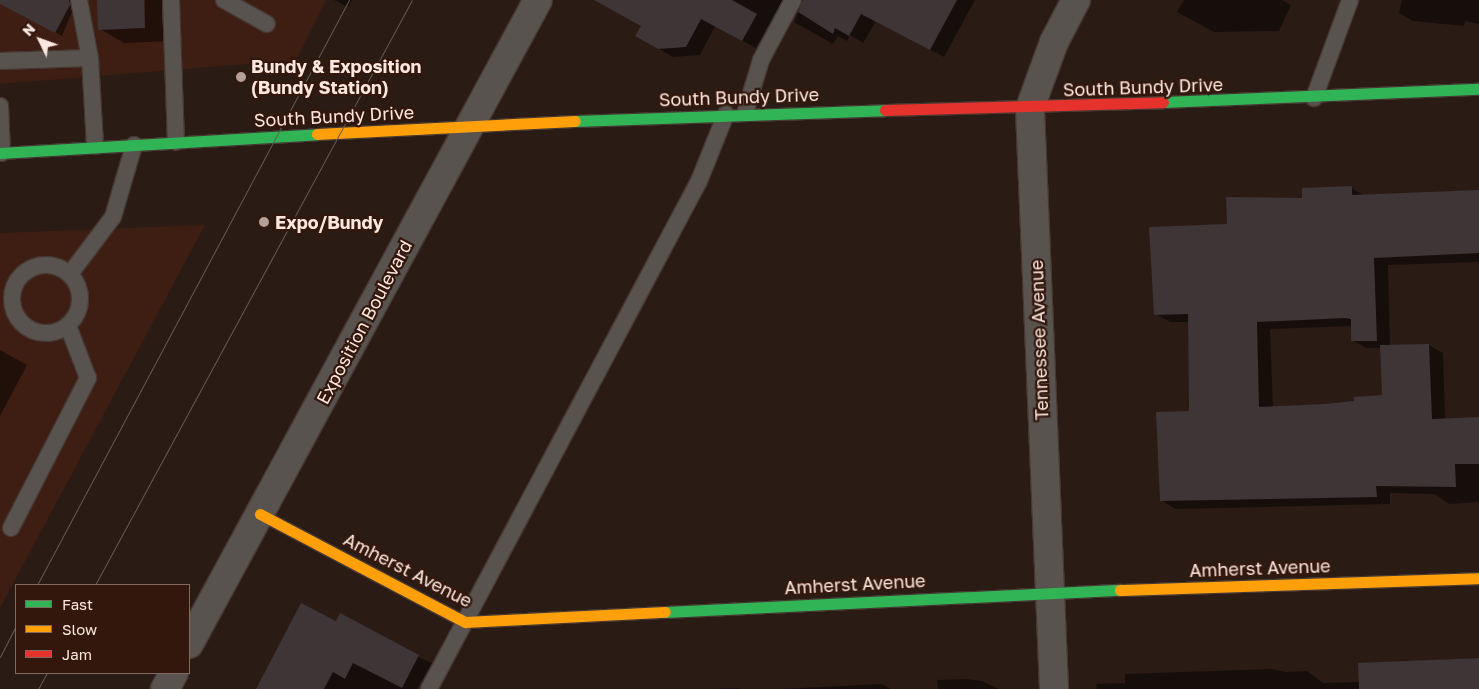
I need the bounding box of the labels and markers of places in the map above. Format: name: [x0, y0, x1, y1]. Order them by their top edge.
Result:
place label: Bundy & Exposition (Bundy Station): [251, 56, 421, 98]
marker: Bundy & Exposition (Bundy Station): [235, 71, 247, 83]
place label: Expo/Bundy: [275, 211, 383, 233]
marker: Expo/Bundy: [257, 215, 271, 229]

